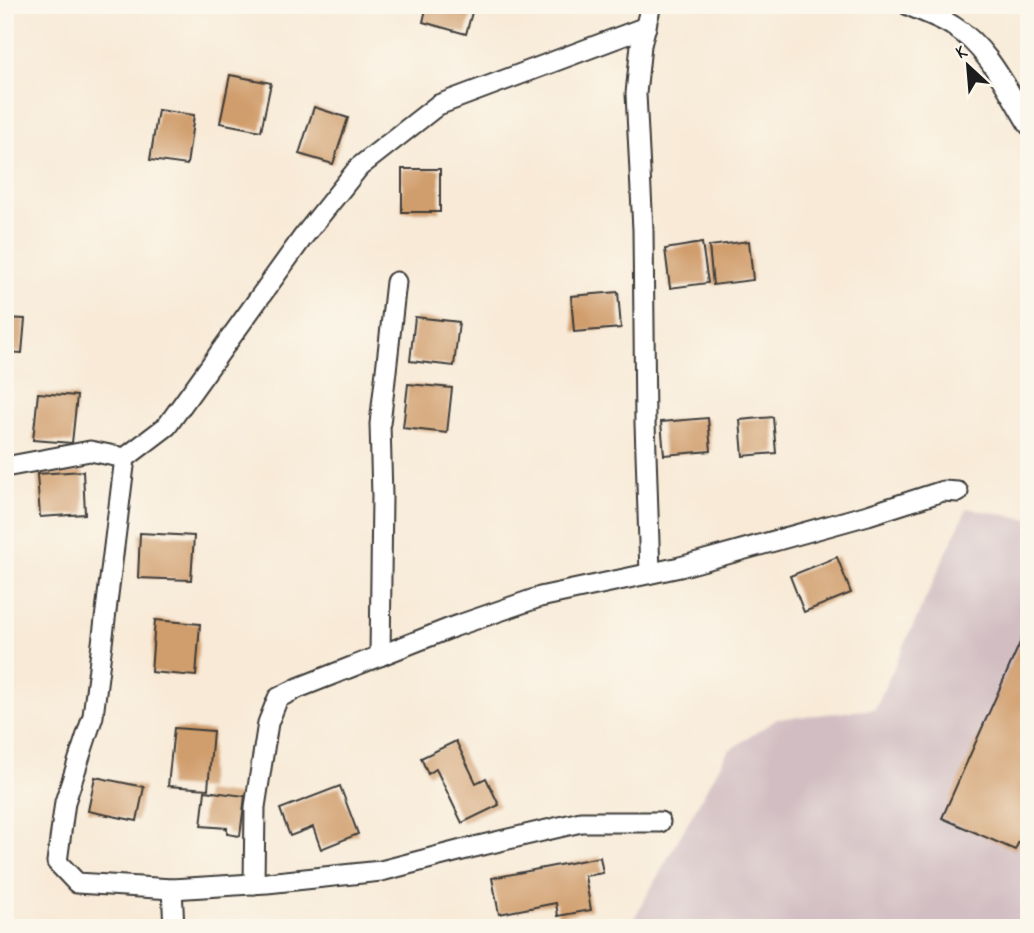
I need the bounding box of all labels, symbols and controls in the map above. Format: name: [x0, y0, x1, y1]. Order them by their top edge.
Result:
north arrow: [932, 32, 1002, 102]
text: K: [952, 38, 972, 67]

